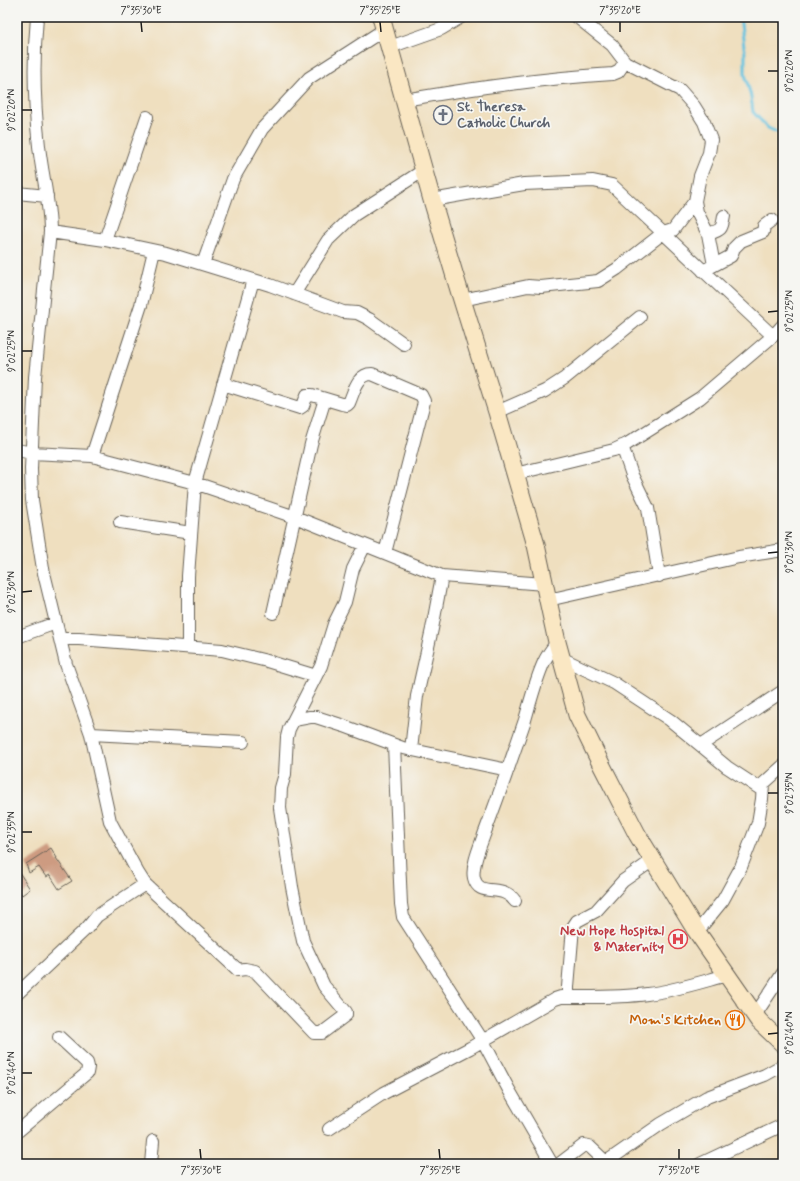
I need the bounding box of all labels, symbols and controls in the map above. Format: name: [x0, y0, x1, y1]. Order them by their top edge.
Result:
text: 7°35'30"E: [120, 4, 162, 18]
text: 7°35'25"E: [359, 4, 401, 18]
text: 7°35'20"E: [599, 4, 641, 18]
text: 9°02'20"N: [783, 50, 797, 92]
text: 9°02'20"N: [5, 89, 19, 131]
place label: St. Theresa Catholic Church: [457, 98, 551, 132]
church icon: St. Theresa Catholic Church: [432, 104, 454, 126]
text: 9°02'25"N: [783, 290, 797, 332]
text: 9°02'25"N: [5, 330, 19, 372]
text: 9°02'30"N: [783, 531, 797, 573]
text: 9°02'30"N: [5, 571, 19, 613]
text: 9°02'35"N: [783, 772, 797, 814]
text: 9°02'35"N: [5, 811, 19, 853]
place label: New Hope Hospital & Maternity: [560, 922, 665, 956]
hospital icon: New Hope Hospital & Maternity: [667, 928, 689, 950]
restaurant icon: Mom's Kitchen: [724, 1009, 746, 1031]
place label: Mom's Kitchen: [629, 1011, 721, 1029]
text: 9°02'40"N: [783, 1011, 797, 1055]
text: 9°02'40"N: [5, 1051, 19, 1095]
text: 7°35'30"E: [180, 1164, 222, 1178]
text: 7°35'25"E: [419, 1164, 461, 1178]
text: 7°35'20"E: [658, 1164, 700, 1178]

